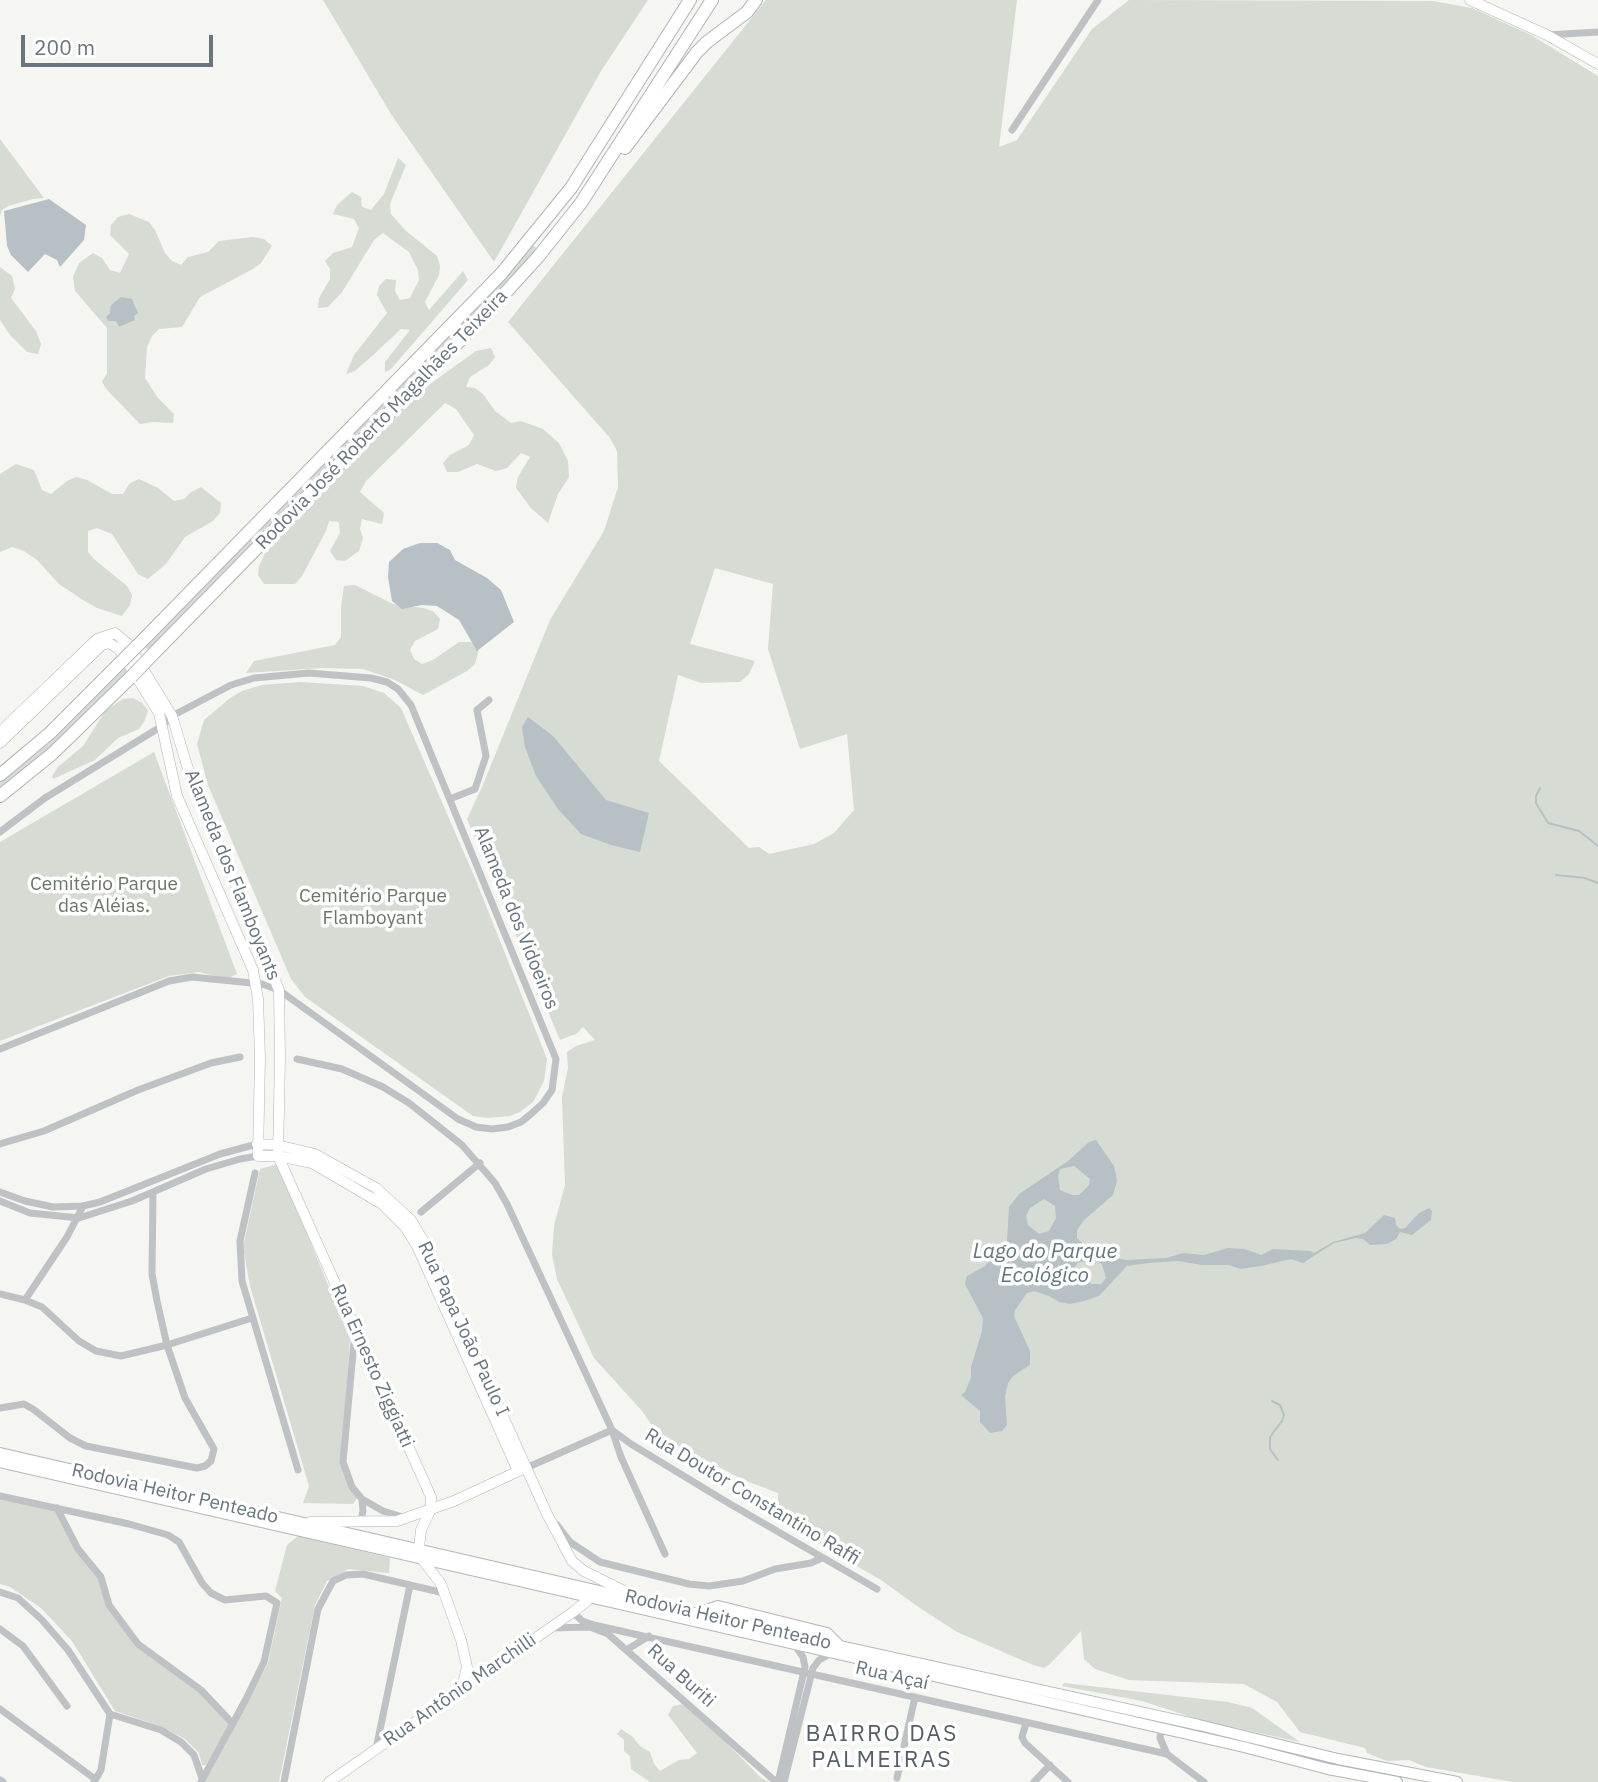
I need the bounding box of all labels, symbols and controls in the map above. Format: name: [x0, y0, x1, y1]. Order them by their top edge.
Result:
scale bar: [24, 21, 217, 65]
text: 200 m: [34, 33, 95, 61]
street label: Rodovia José Roberto Magalhães Teixeira: [251, 285, 513, 555]
street label: Alameda dos Flamboyants: [179, 766, 285, 984]
street label: Alameda dos Vidoeiros: [469, 823, 563, 1013]
park label: Cemitério Parque das Aléias.: [30, 874, 178, 918]
park label: Cemitério Parque Flamboyant: [299, 886, 447, 930]
street label: Rua Papa João Paulo I: [412, 1238, 514, 1420]
water label: Lago do Parque Ecológico: [973, 1239, 1117, 1289]
street label: Rua Ernesto Ziggiatti: [326, 1281, 418, 1451]
street label: Rua Doutor Constantino Raffi: [640, 1424, 864, 1570]
street label: Rodovia Heitor Penteado: [70, 1459, 280, 1529]
street label: Rodovia Heitor Penteado: [623, 1585, 833, 1655]
street label: Rua Antônio Marchilli: [379, 1629, 541, 1751]
street label: Rua Buriti: [642, 1639, 720, 1713]
street label: Rua Açaí: [853, 1657, 931, 1695]
district label: BAIRRO DAS PALMEIRAS: [807, 1720, 957, 1774]

